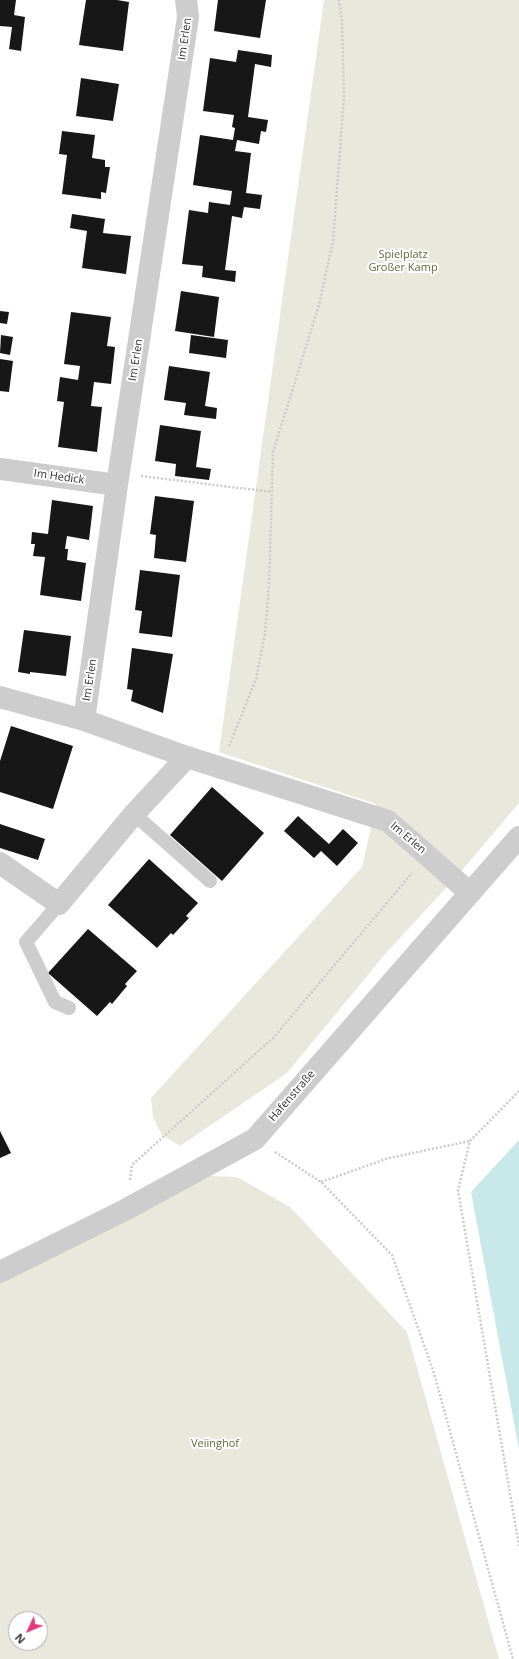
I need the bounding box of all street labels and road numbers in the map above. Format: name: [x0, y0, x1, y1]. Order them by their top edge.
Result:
street label: Im Erlen: [176, 17, 194, 61]
street label: Im Erlen: [126, 338, 146, 382]
street label: Im Hedick: [33, 467, 85, 487]
street label: Im Erlen: [80, 658, 100, 702]
street label: Im Erlen: [388, 819, 428, 857]
street label: Hafenstraße: [266, 1068, 318, 1124]

